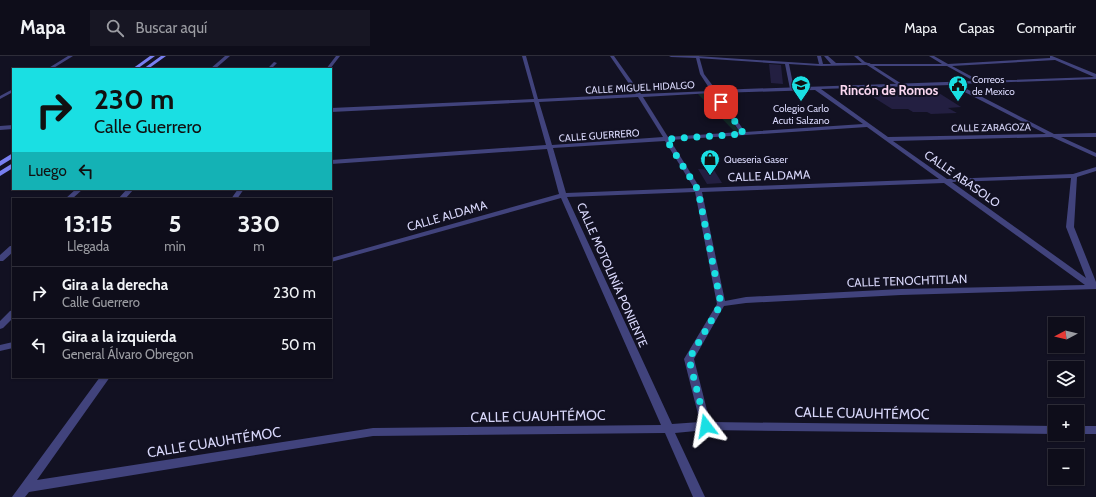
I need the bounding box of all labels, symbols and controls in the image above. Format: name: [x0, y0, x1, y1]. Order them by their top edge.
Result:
search box: [90, 10, 370, 46]
text: Mapa: [20, 16, 66, 39]
icon: search: [104, 17, 126, 39]
text: Buscar aquí: [136, 19, 207, 37]
text: Mapa: [904, 19, 937, 37]
text: Capas: [959, 19, 995, 37]
text: Compartir: [1017, 19, 1076, 37]
place label: Correos de Mexico: [972, 73, 1015, 98]
school or university icon: Colegio Carlo Acuti Salzano: [790, 74, 812, 102]
public building icon: Correos de Mexico: [947, 74, 969, 102]
street label: CALLE MIGUEL HIDALGO: [585, 78, 695, 97]
text: 230 m: [94, 82, 174, 116]
district label: Rincón de Romos: [840, 82, 939, 98]
icon: right: [28, 84, 80, 136]
pin: [704, 85, 738, 119]
icon: arrive: [710, 91, 732, 113]
place label: Colegio Carlo Acuti Salzano: [772, 102, 830, 127]
text: Calle Guerrero: [94, 116, 202, 138]
street label: CALLE ZARAGOZA: [951, 120, 1032, 135]
street label: CALLE GUERRERO: [558, 126, 640, 145]
street label: CALLE ABASOLO: [921, 147, 1003, 210]
shop icon: Queseria Gaser: [699, 148, 721, 176]
place label: Queseria Gaser: [724, 153, 788, 166]
icon: left: [75, 160, 97, 182]
text: Luego: [28, 162, 67, 180]
street label: CALLE ALDAMA: [727, 167, 811, 184]
street label: CALLE ALDAMA: [405, 197, 489, 234]
street label: CALLE MOTOLINÍA PONIENTE: [574, 200, 651, 350]
text: 13:15: [64, 209, 113, 238]
text: 5: [169, 209, 181, 238]
text: 330: [237, 209, 280, 238]
text: Llegada: [67, 238, 109, 254]
text: min: [164, 238, 186, 254]
text: m: [253, 238, 265, 254]
street label: CALLE TENOCHTITLAN: [847, 271, 967, 290]
text: Gira a la derecha: [62, 276, 168, 294]
icon: right: [28, 282, 50, 304]
text: 230 m: [273, 284, 316, 302]
text: Calle Guerrero: [62, 294, 140, 310]
north arrow: [1048, 317, 1084, 353]
map controls: [1048, 317, 1084, 485]
text: Gira a la izquierda: [62, 328, 176, 346]
icon: left: [28, 334, 50, 356]
text: 50 m: [281, 336, 316, 354]
text: General Álvaro Obregon: [62, 346, 194, 362]
button: layers: [1048, 361, 1084, 397]
street label: CALLE CUAUHTÉMOC: [794, 403, 930, 423]
position arrow: [685, 405, 727, 447]
button: +: [1048, 405, 1084, 441]
street label: CALLE CUAUHTÉMOC: [470, 406, 606, 426]
street label: CALLE CUAUHTÉMOC: [146, 422, 282, 461]
button: −: [1048, 449, 1084, 485]

